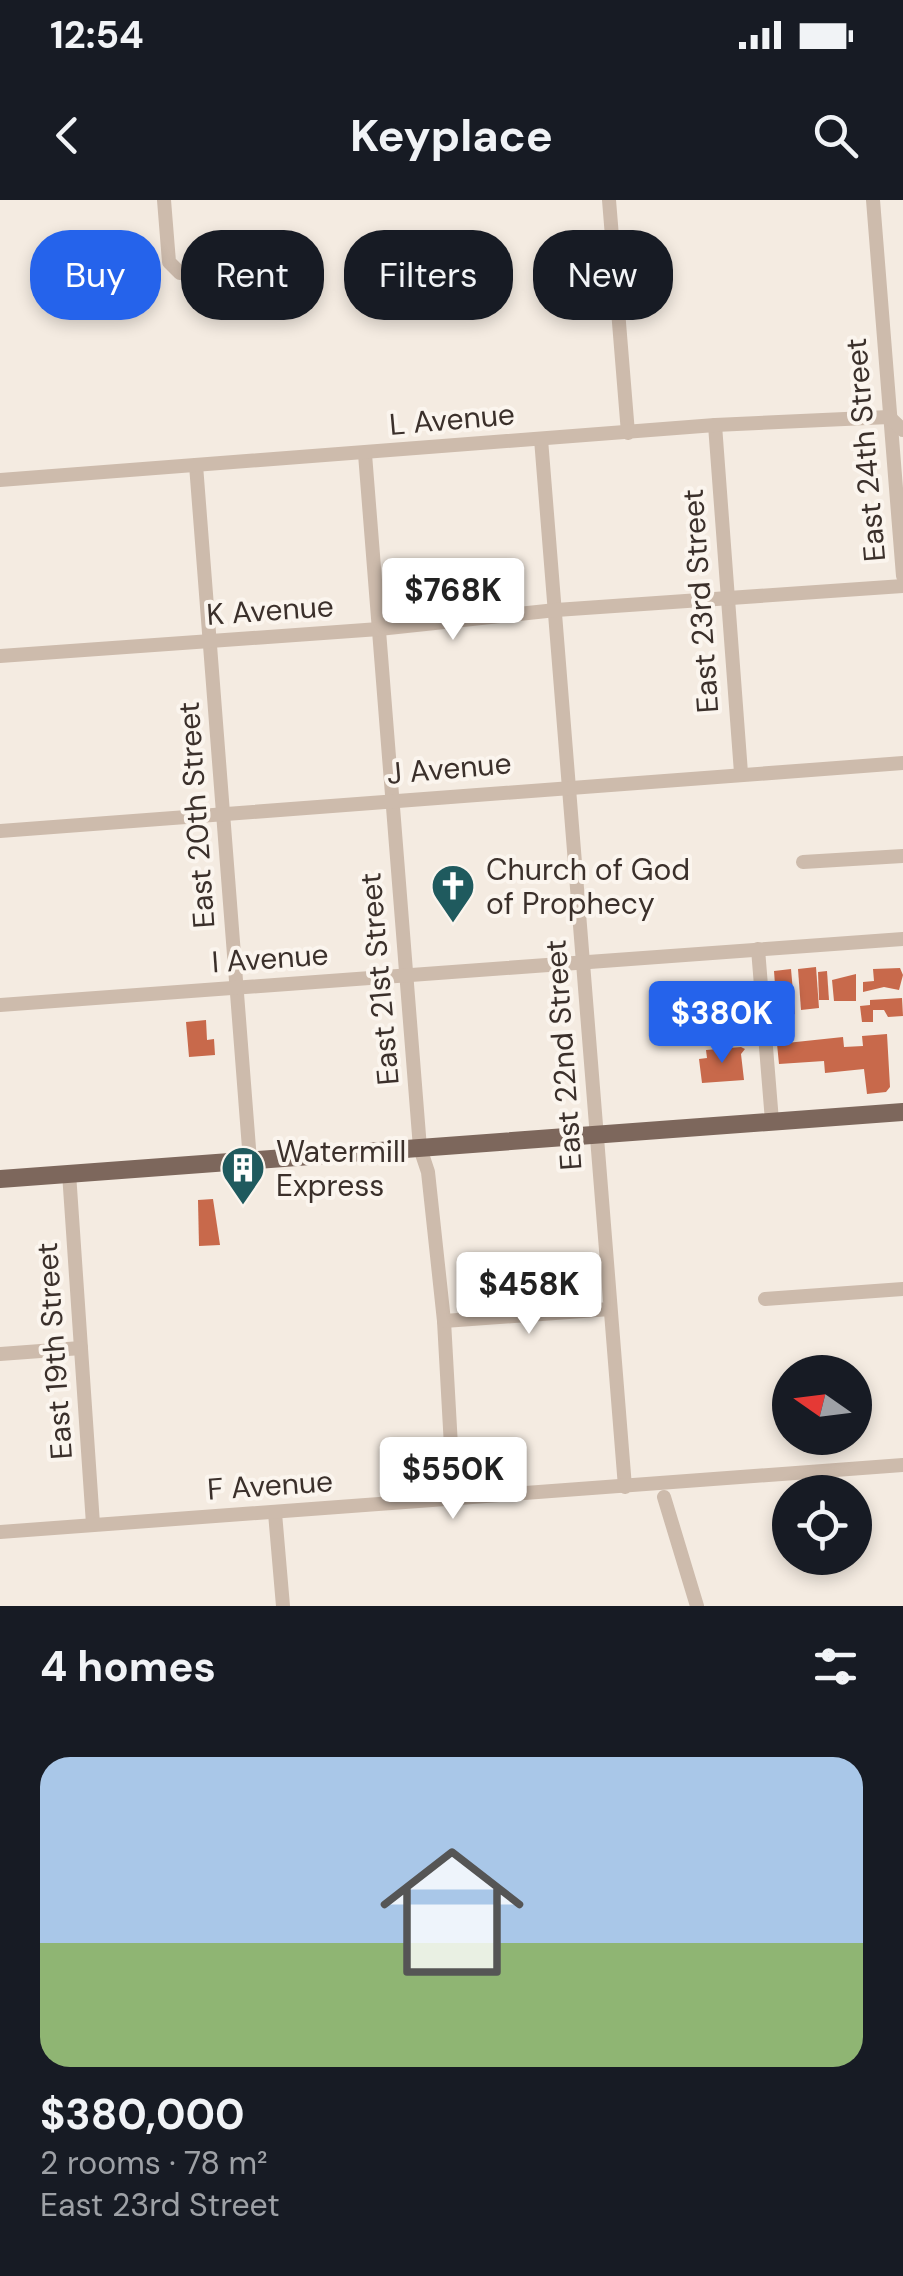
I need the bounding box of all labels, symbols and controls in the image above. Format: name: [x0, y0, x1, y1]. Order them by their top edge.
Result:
text: 12:54: [50, 10, 144, 60]
text: Keyplace: [350, 106, 553, 165]
icon: back: [40, 108, 95, 163]
icon: search: [808, 108, 863, 163]
chip: Buy: [30, 230, 161, 320]
chip: Rent: [181, 230, 324, 320]
chip: Filters: [344, 230, 513, 320]
chip: New: [533, 230, 673, 320]
street label: East 24th Street: [836, 337, 894, 563]
street label: L Avenue: [388, 394, 516, 444]
street label: East 23rd Street: [673, 488, 727, 714]
pin: $768K: [383, 558, 523, 643]
text: $768K: [404, 569, 502, 611]
street label: K Avenue: [205, 586, 335, 634]
street label: East 20th Street: [169, 700, 223, 930]
street label: J Avenue: [385, 743, 513, 793]
place label: Church of God of Prophecy: [486, 850, 690, 923]
church icon: Church of God of Prophecy: [430, 863, 476, 924]
street label: East 21st Street: [350, 871, 408, 1087]
street label: I Avenue: [210, 934, 330, 982]
street label: East 22nd Street: [535, 938, 591, 1172]
pin: $380K: [652, 981, 792, 1066]
text: $380K: [671, 992, 773, 1034]
place label: Watermill Express: [276, 1132, 406, 1205]
building icon: Watermill Express: [220, 1145, 266, 1206]
street label: East 19th Street: [27, 1241, 81, 1461]
pin: $458K: [459, 1252, 599, 1337]
text: $458K: [478, 1263, 580, 1305]
north arrow: [772, 1355, 872, 1455]
map controls: [772, 1355, 872, 1575]
pin: $550K: [383, 1437, 523, 1522]
text: $550K: [402, 1448, 504, 1490]
street label: F Avenue: [206, 1461, 334, 1509]
button: locate: [772, 1475, 872, 1575]
text: 4 homes: [40, 1639, 216, 1694]
icon: filters: [808, 1639, 863, 1694]
icon: home: [362, 1822, 542, 2002]
text: $380,000: [40, 2087, 245, 2142]
text: 2 rooms · 78 m²: [40, 2142, 268, 2184]
text: East 23rd Street: [40, 2184, 280, 2226]

